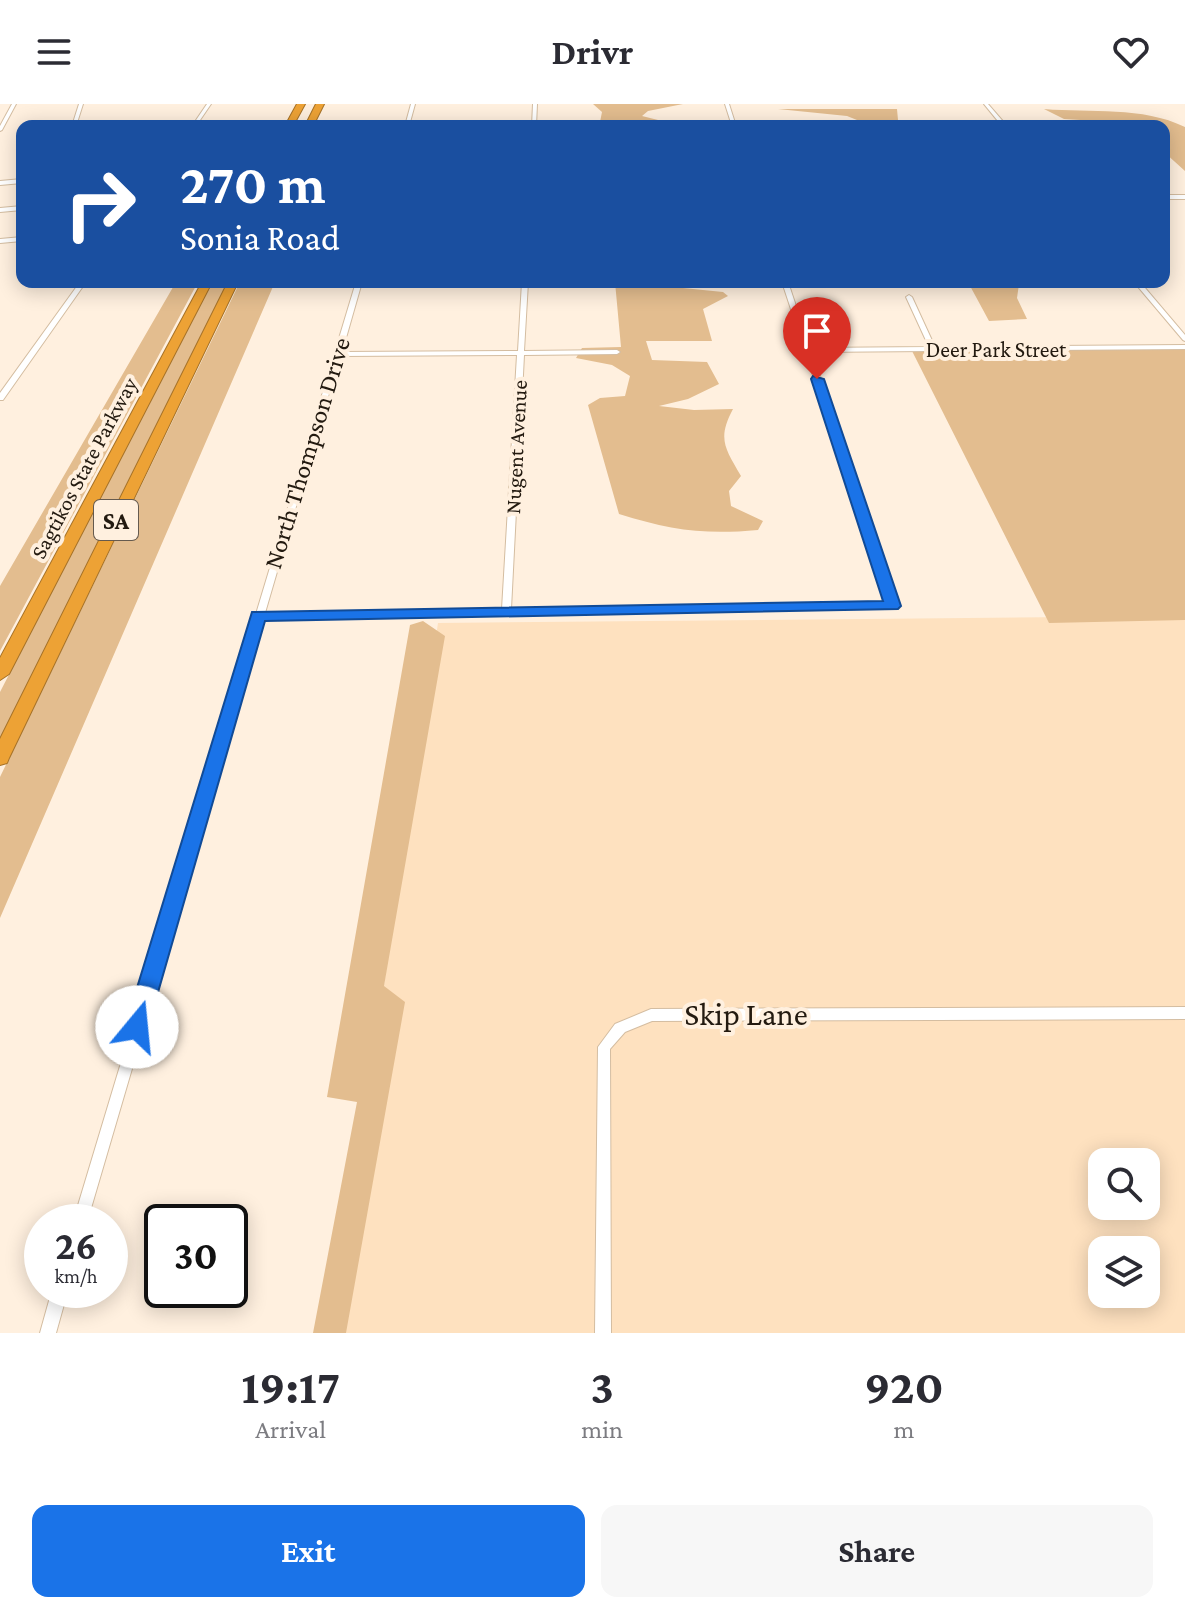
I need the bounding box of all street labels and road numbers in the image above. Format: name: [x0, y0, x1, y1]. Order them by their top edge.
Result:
street label: North Thompson Drive: [258, 334, 356, 572]
street label: Deer Park Street: [926, 337, 1067, 362]
street label: Sagtikos State Parkway: [26, 372, 143, 563]
street label: Nugent Avenue: [500, 379, 532, 515]
road number: SA: [94, 500, 138, 540]
street label: Skip Lane: [684, 996, 808, 1032]

